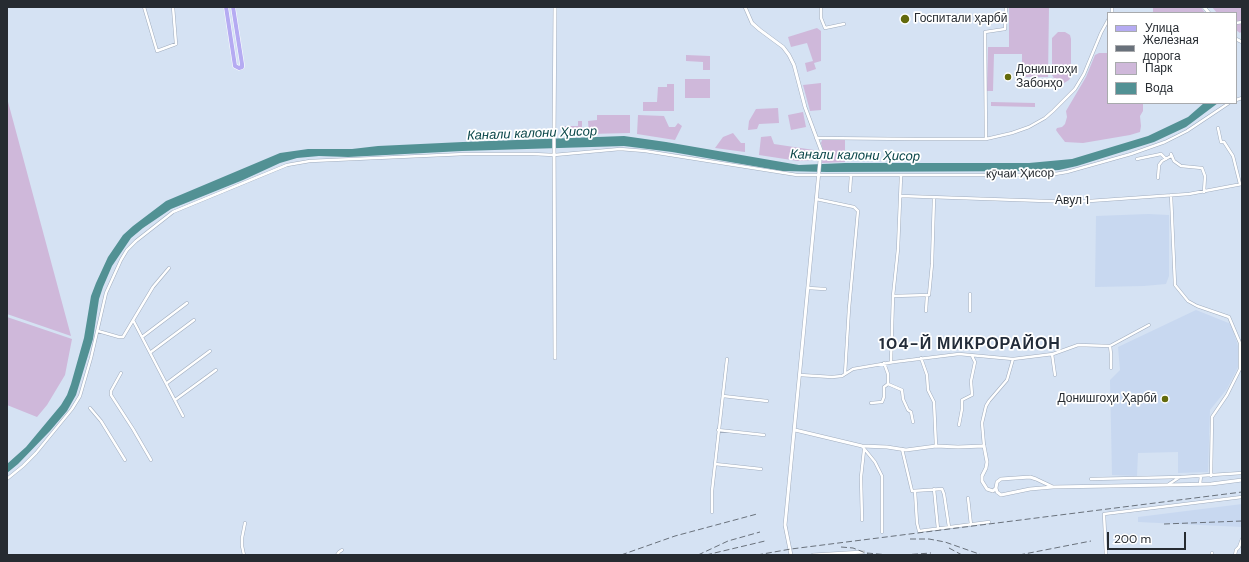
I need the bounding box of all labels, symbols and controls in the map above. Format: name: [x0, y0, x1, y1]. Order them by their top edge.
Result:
place label: Госпитали ҳарбӣ: [914, 12, 1007, 26]
legend: [1107, 12, 1237, 104]
marker: Госпитали ҳарбӣ: [899, 13, 911, 25]
text: Улица: [1145, 20, 1179, 36]
text: Железная дорога: [1143, 32, 1199, 64]
text: Парк: [1145, 60, 1172, 76]
place label: Донишгоҳи Забонҳо: [1016, 63, 1077, 91]
marker: Донишгоҳи Забонҳо: [1003, 72, 1013, 82]
text: Вода: [1145, 80, 1173, 96]
water label: Канали калони Ҳисор: [467, 124, 597, 144]
water label: Канали калони Ҳисор: [790, 147, 920, 165]
street label: кӯчаи Ҳисор: [986, 166, 1054, 182]
street label: Авул 1: [1055, 194, 1089, 208]
district label: 104-Й МИКРОРАЙОН: [879, 335, 1061, 355]
place label: Донишгоҳи Ҳарбӣ: [1057, 392, 1157, 406]
marker: Донишгоҳи Ҳарбӣ: [1160, 394, 1170, 404]
scale bar: [1109, 524, 1188, 550]
text: 200 m: [1114, 531, 1151, 547]

